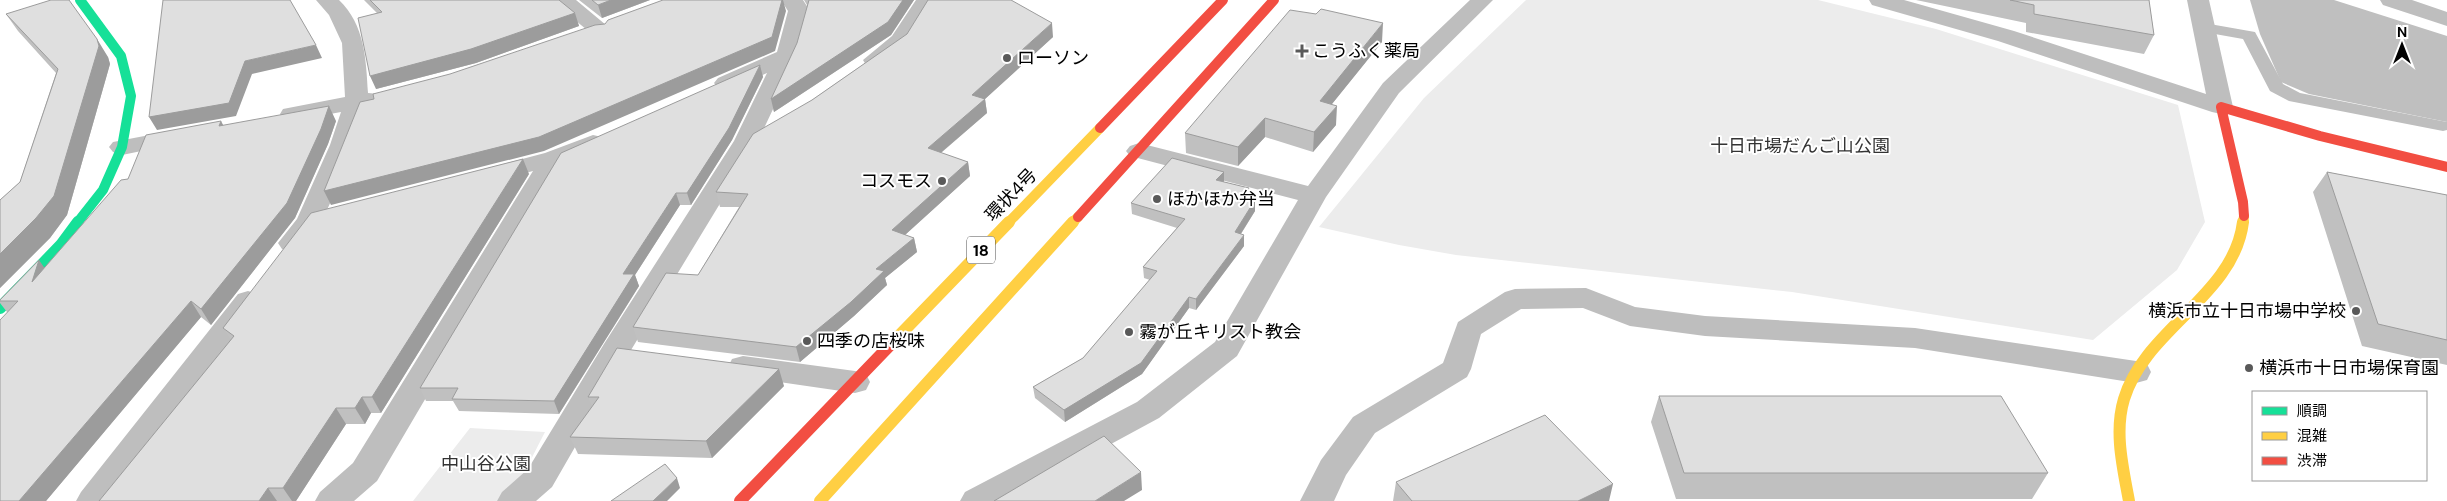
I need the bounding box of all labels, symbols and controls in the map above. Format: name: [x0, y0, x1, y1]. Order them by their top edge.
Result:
north arrow: [2377, 20, 2427, 70]
text: N: [2397, 23, 2407, 41]
place label: こうふく薬局: [1312, 39, 1420, 63]
marker: こうふく薬局: [1296, 45, 1308, 57]
place label: ローソン: [1017, 46, 1089, 70]
marker: ローソン: [1001, 52, 1013, 64]
park label: 十日市場だんご山公園: [1710, 134, 1890, 158]
street label: 環状4号: [980, 163, 1042, 227]
place label: コスモス: [860, 169, 932, 193]
marker: コスモス: [936, 175, 948, 187]
place label: ほかほか弁当: [1167, 187, 1275, 211]
marker: ほかほか弁当: [1151, 193, 1163, 205]
road number: 18: [967, 236, 995, 264]
place label: 横浜市立十日市場中学校: [2148, 299, 2346, 323]
marker: 横浜市立十日市場中学校: [2350, 305, 2362, 317]
place label: 霧が丘キリスト教会: [1139, 320, 1301, 344]
marker: 霧が丘キリスト教会: [1123, 326, 1135, 338]
place label: 四季の店桜味: [817, 329, 925, 353]
marker: 四季の店桜味: [801, 335, 813, 347]
place label: 横浜市十日市場保育園: [2259, 356, 2439, 380]
marker: 横浜市十日市場保育園: [2243, 362, 2255, 374]
legend: [2252, 391, 2427, 481]
text: 順調: [2297, 401, 2327, 421]
text: 混雑: [2297, 426, 2327, 446]
text: 渋滞: [2297, 451, 2327, 471]
park label: 中山谷公園: [441, 452, 531, 476]

